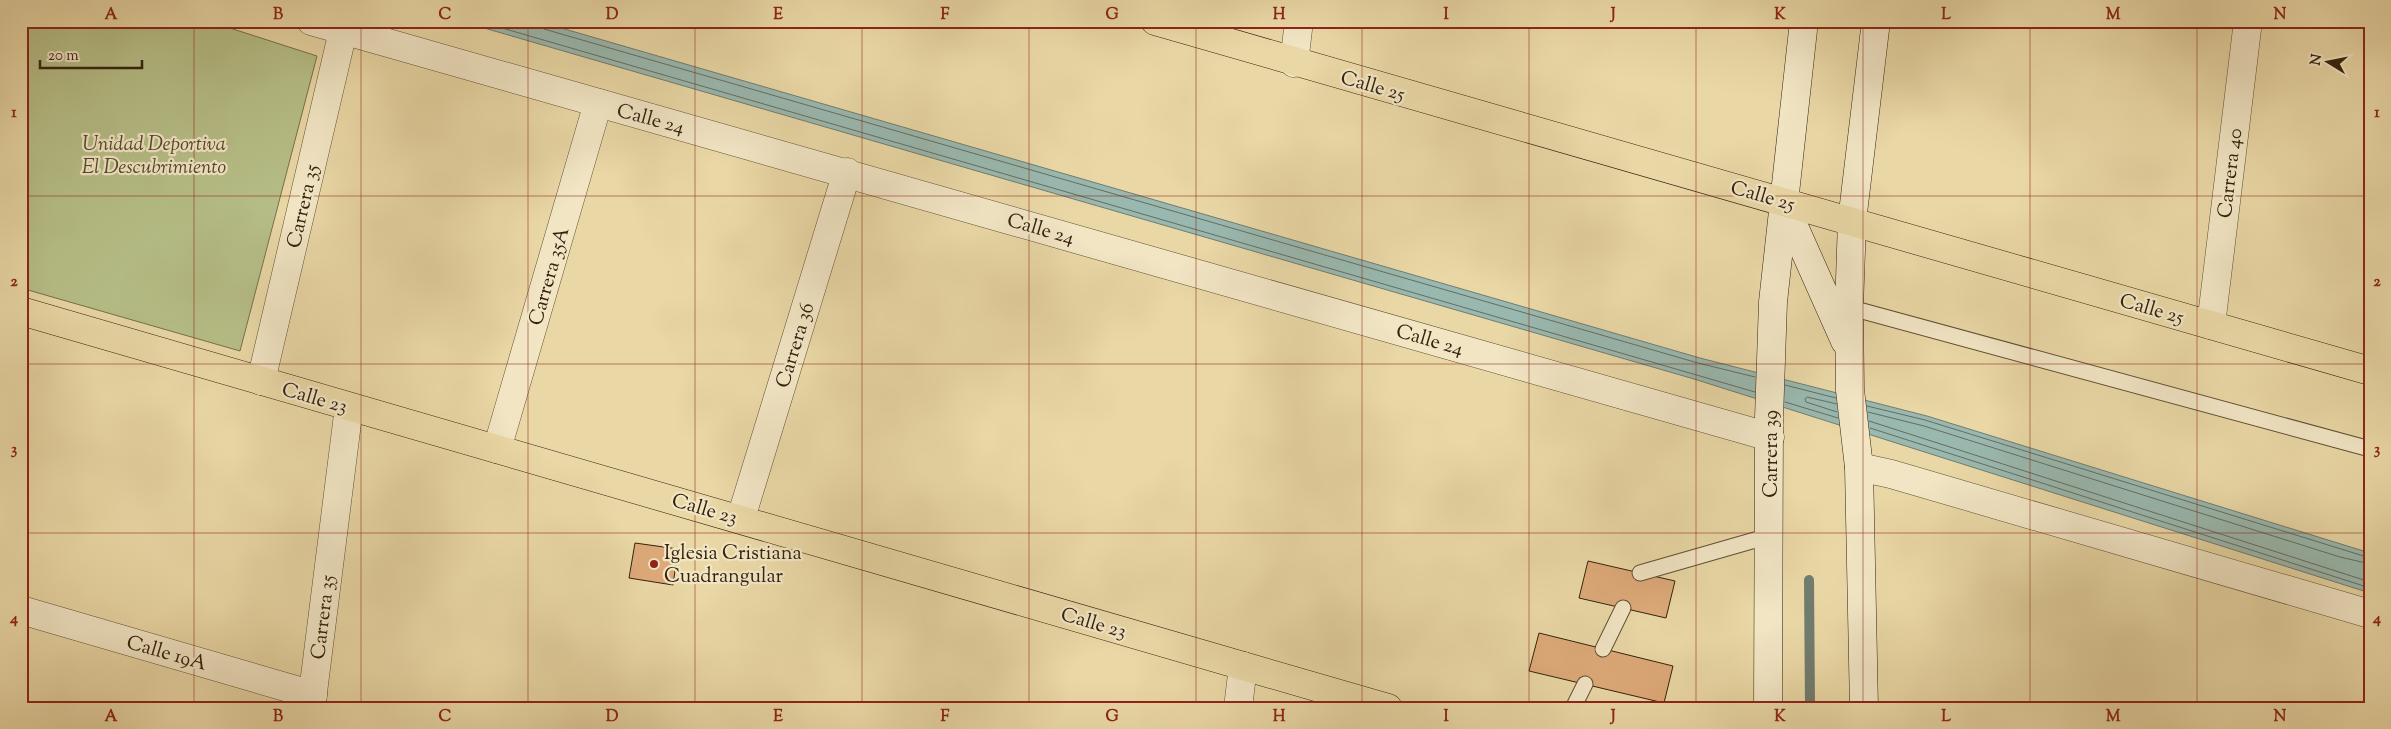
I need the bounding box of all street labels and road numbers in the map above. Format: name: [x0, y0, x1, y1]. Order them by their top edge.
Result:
street label: Calle 25: [1337, 64, 1408, 110]
street label: Calle 24: [613, 97, 687, 143]
street label: Carrera 40: [2212, 127, 2251, 220]
street label: Carrera 35: [281, 162, 328, 251]
street label: Calle 25: [1727, 174, 1798, 220]
street label: Calle 24: [1003, 207, 1077, 254]
street label: Carrera 35A: [523, 224, 578, 329]
street label: Calle 25: [2116, 287, 2187, 333]
street label: Carrera 36: [770, 299, 823, 392]
street label: Calle 24: [1392, 318, 1466, 365]
street label: Calle 23: [278, 376, 351, 423]
street label: Carrera 39: [1758, 410, 1787, 498]
street label: Calle 23: [668, 487, 741, 534]
street label: Carrera 35: [305, 573, 344, 661]
street label: Calle 23: [1057, 601, 1130, 648]
street label: Calle 19A: [123, 629, 210, 680]

